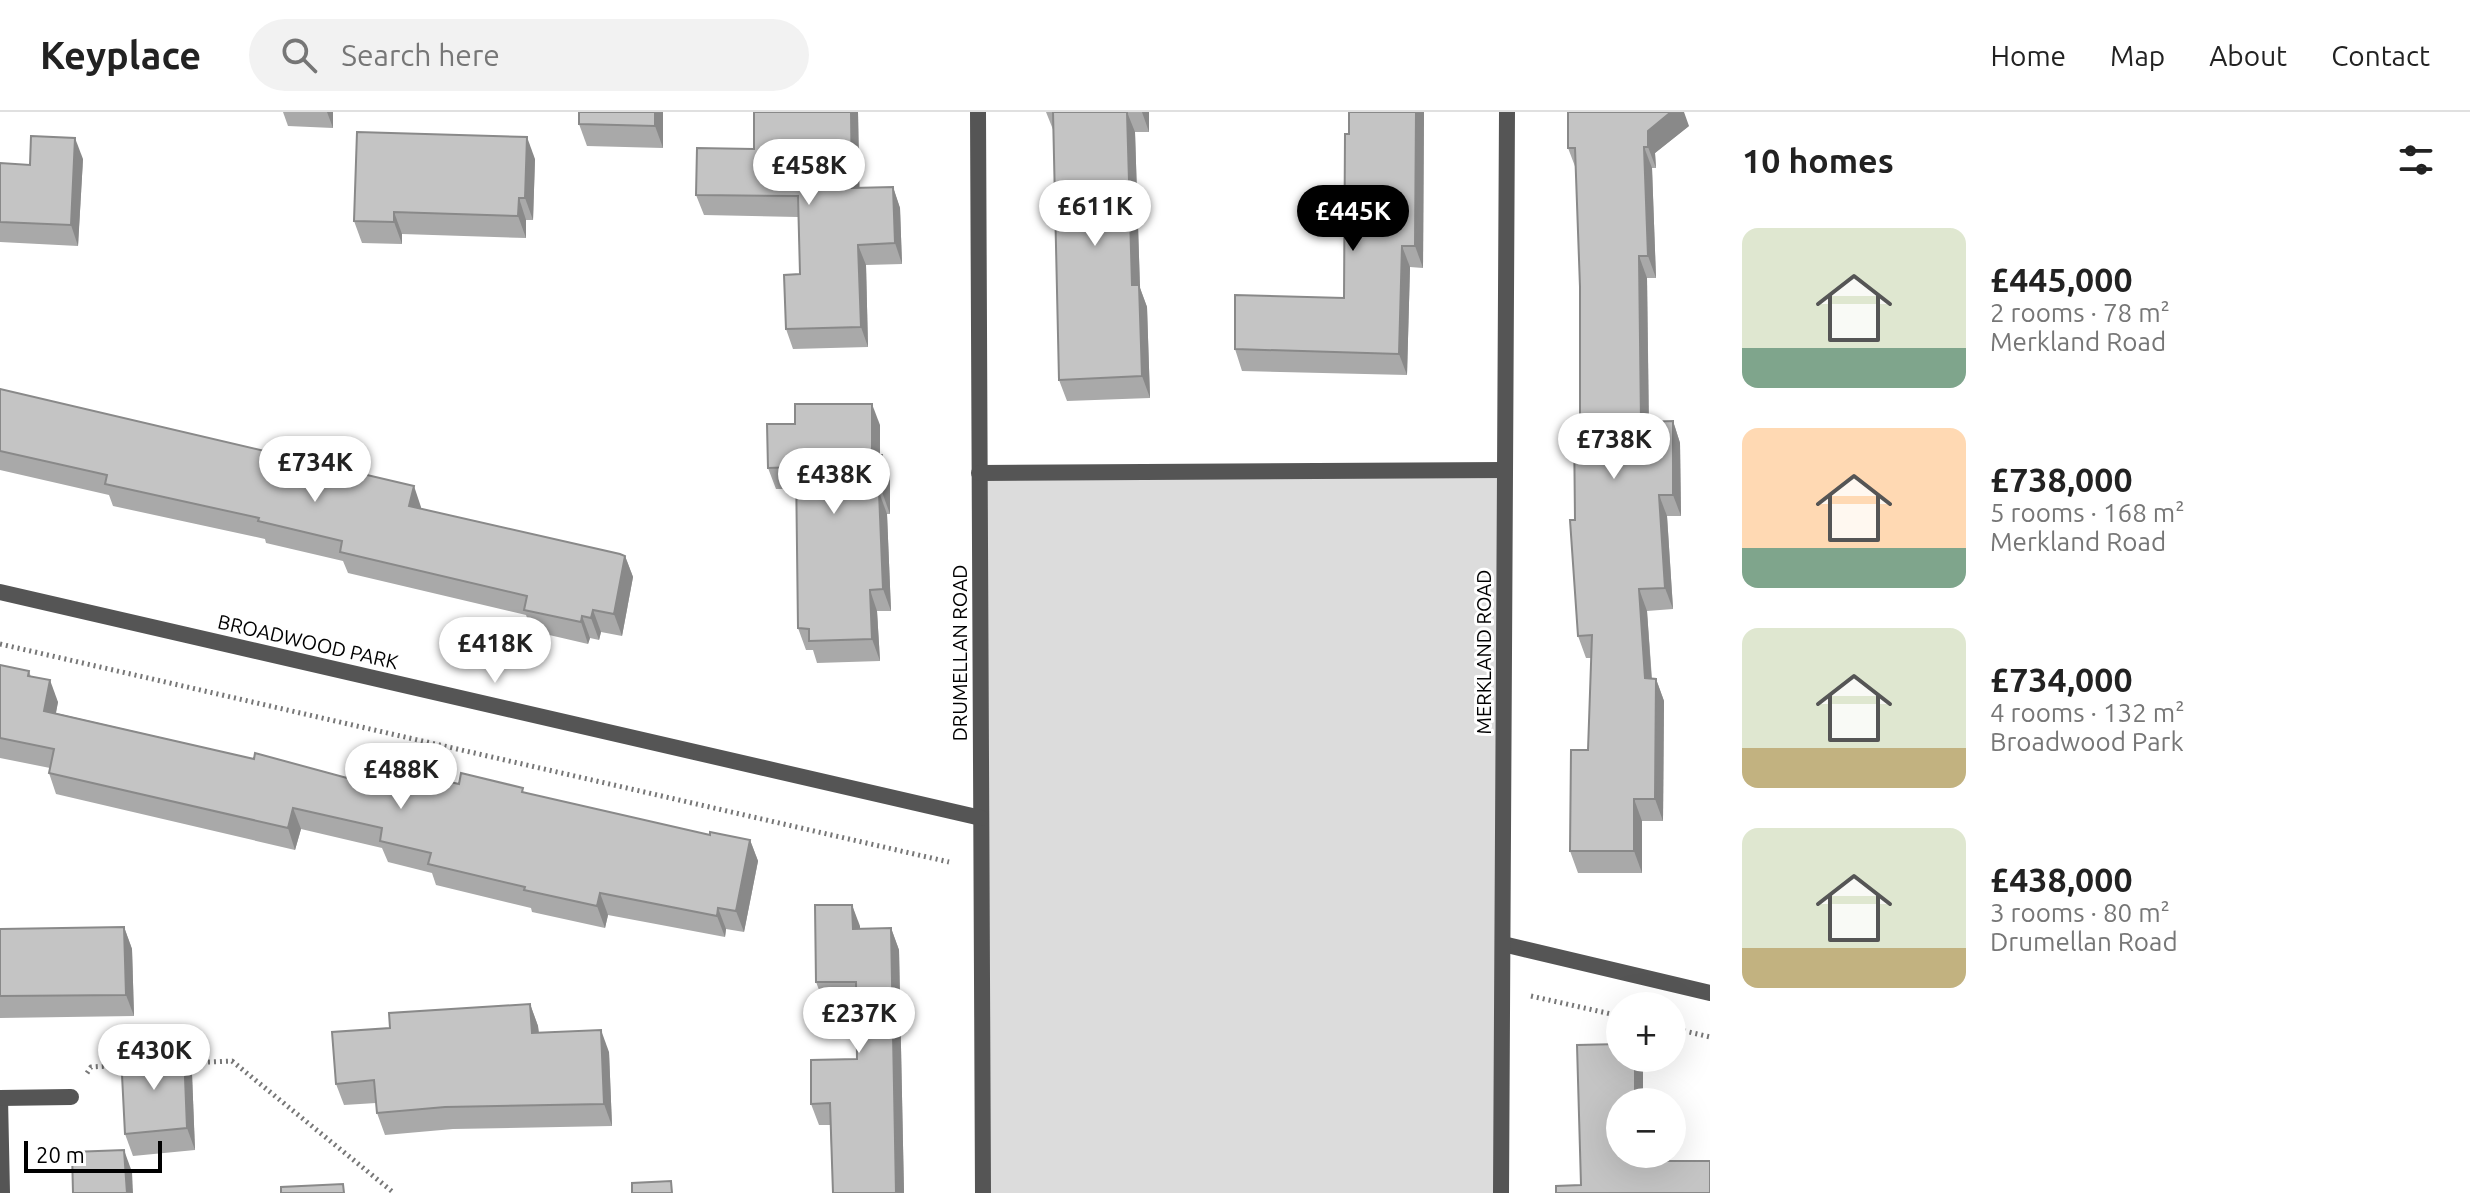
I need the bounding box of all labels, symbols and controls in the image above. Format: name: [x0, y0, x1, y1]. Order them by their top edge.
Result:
search box: [249, 19, 809, 91]
icon: search: [277, 33, 321, 77]
text: Keyplace: [40, 34, 201, 76]
text: Search here: [341, 38, 500, 72]
text: Home: [1991, 40, 2066, 71]
text: Map: [2110, 40, 2165, 71]
text: About: [2209, 40, 2287, 71]
text: Contact: [2331, 40, 2430, 71]
icon: filters: [2394, 138, 2438, 182]
pin: £458K: [753, 139, 865, 207]
text: 10 homes: [1742, 141, 1894, 179]
text: £458K: [771, 150, 847, 179]
pin: £611K: [1039, 180, 1151, 248]
pin: £445K: [1297, 185, 1409, 253]
text: £611K: [1057, 191, 1133, 220]
text: £445K: [1315, 196, 1391, 225]
icon: home: [1806, 260, 1902, 356]
text: £445,000: [1990, 260, 2133, 298]
text: 2 rooms · 78 m²: [1990, 298, 2170, 327]
text: Merkland Road: [1990, 327, 2166, 356]
pin: £738K: [1558, 413, 1670, 481]
text: £738K: [1576, 424, 1652, 453]
pin: £734K: [259, 436, 371, 504]
text: £734K: [277, 447, 353, 476]
pin: £438K: [778, 448, 890, 516]
text: £438K: [796, 459, 872, 488]
icon: home: [1806, 460, 1902, 556]
text: £738,000: [1990, 460, 2133, 498]
text: 5 rooms · 168 m²: [1990, 498, 2185, 527]
text: Merkland Road: [1990, 527, 2166, 556]
street label: DRUMELLAN ROAD: [948, 565, 971, 741]
street label: MERKLAND ROAD: [1472, 570, 1495, 734]
street label: BROADWOOD PARK: [216, 610, 401, 673]
pin: £418K: [439, 617, 551, 685]
text: £418K: [457, 628, 533, 657]
icon: home: [1806, 660, 1902, 756]
text: £734,000: [1990, 660, 2133, 698]
text: 4 rooms · 132 m²: [1990, 698, 2185, 727]
text: Broadwood Park: [1990, 727, 2184, 756]
pin: £488K: [345, 743, 457, 811]
text: £488K: [363, 754, 439, 783]
icon: home: [1806, 860, 1902, 956]
text: £438,000: [1990, 860, 2133, 898]
text: 3 rooms · 80 m²: [1990, 898, 2170, 927]
text: Drumellan Road: [1990, 927, 2178, 956]
pin: £237K: [803, 987, 915, 1055]
map controls: [1606, 992, 1686, 1168]
button: +: [1606, 992, 1686, 1072]
text: £237K: [821, 998, 897, 1027]
pin: £430K: [98, 1024, 210, 1092]
text: £430K: [116, 1035, 192, 1064]
button: −: [1606, 1088, 1686, 1168]
scale bar: [24, 1137, 162, 1173]
text: 20 m: [36, 1142, 85, 1167]

